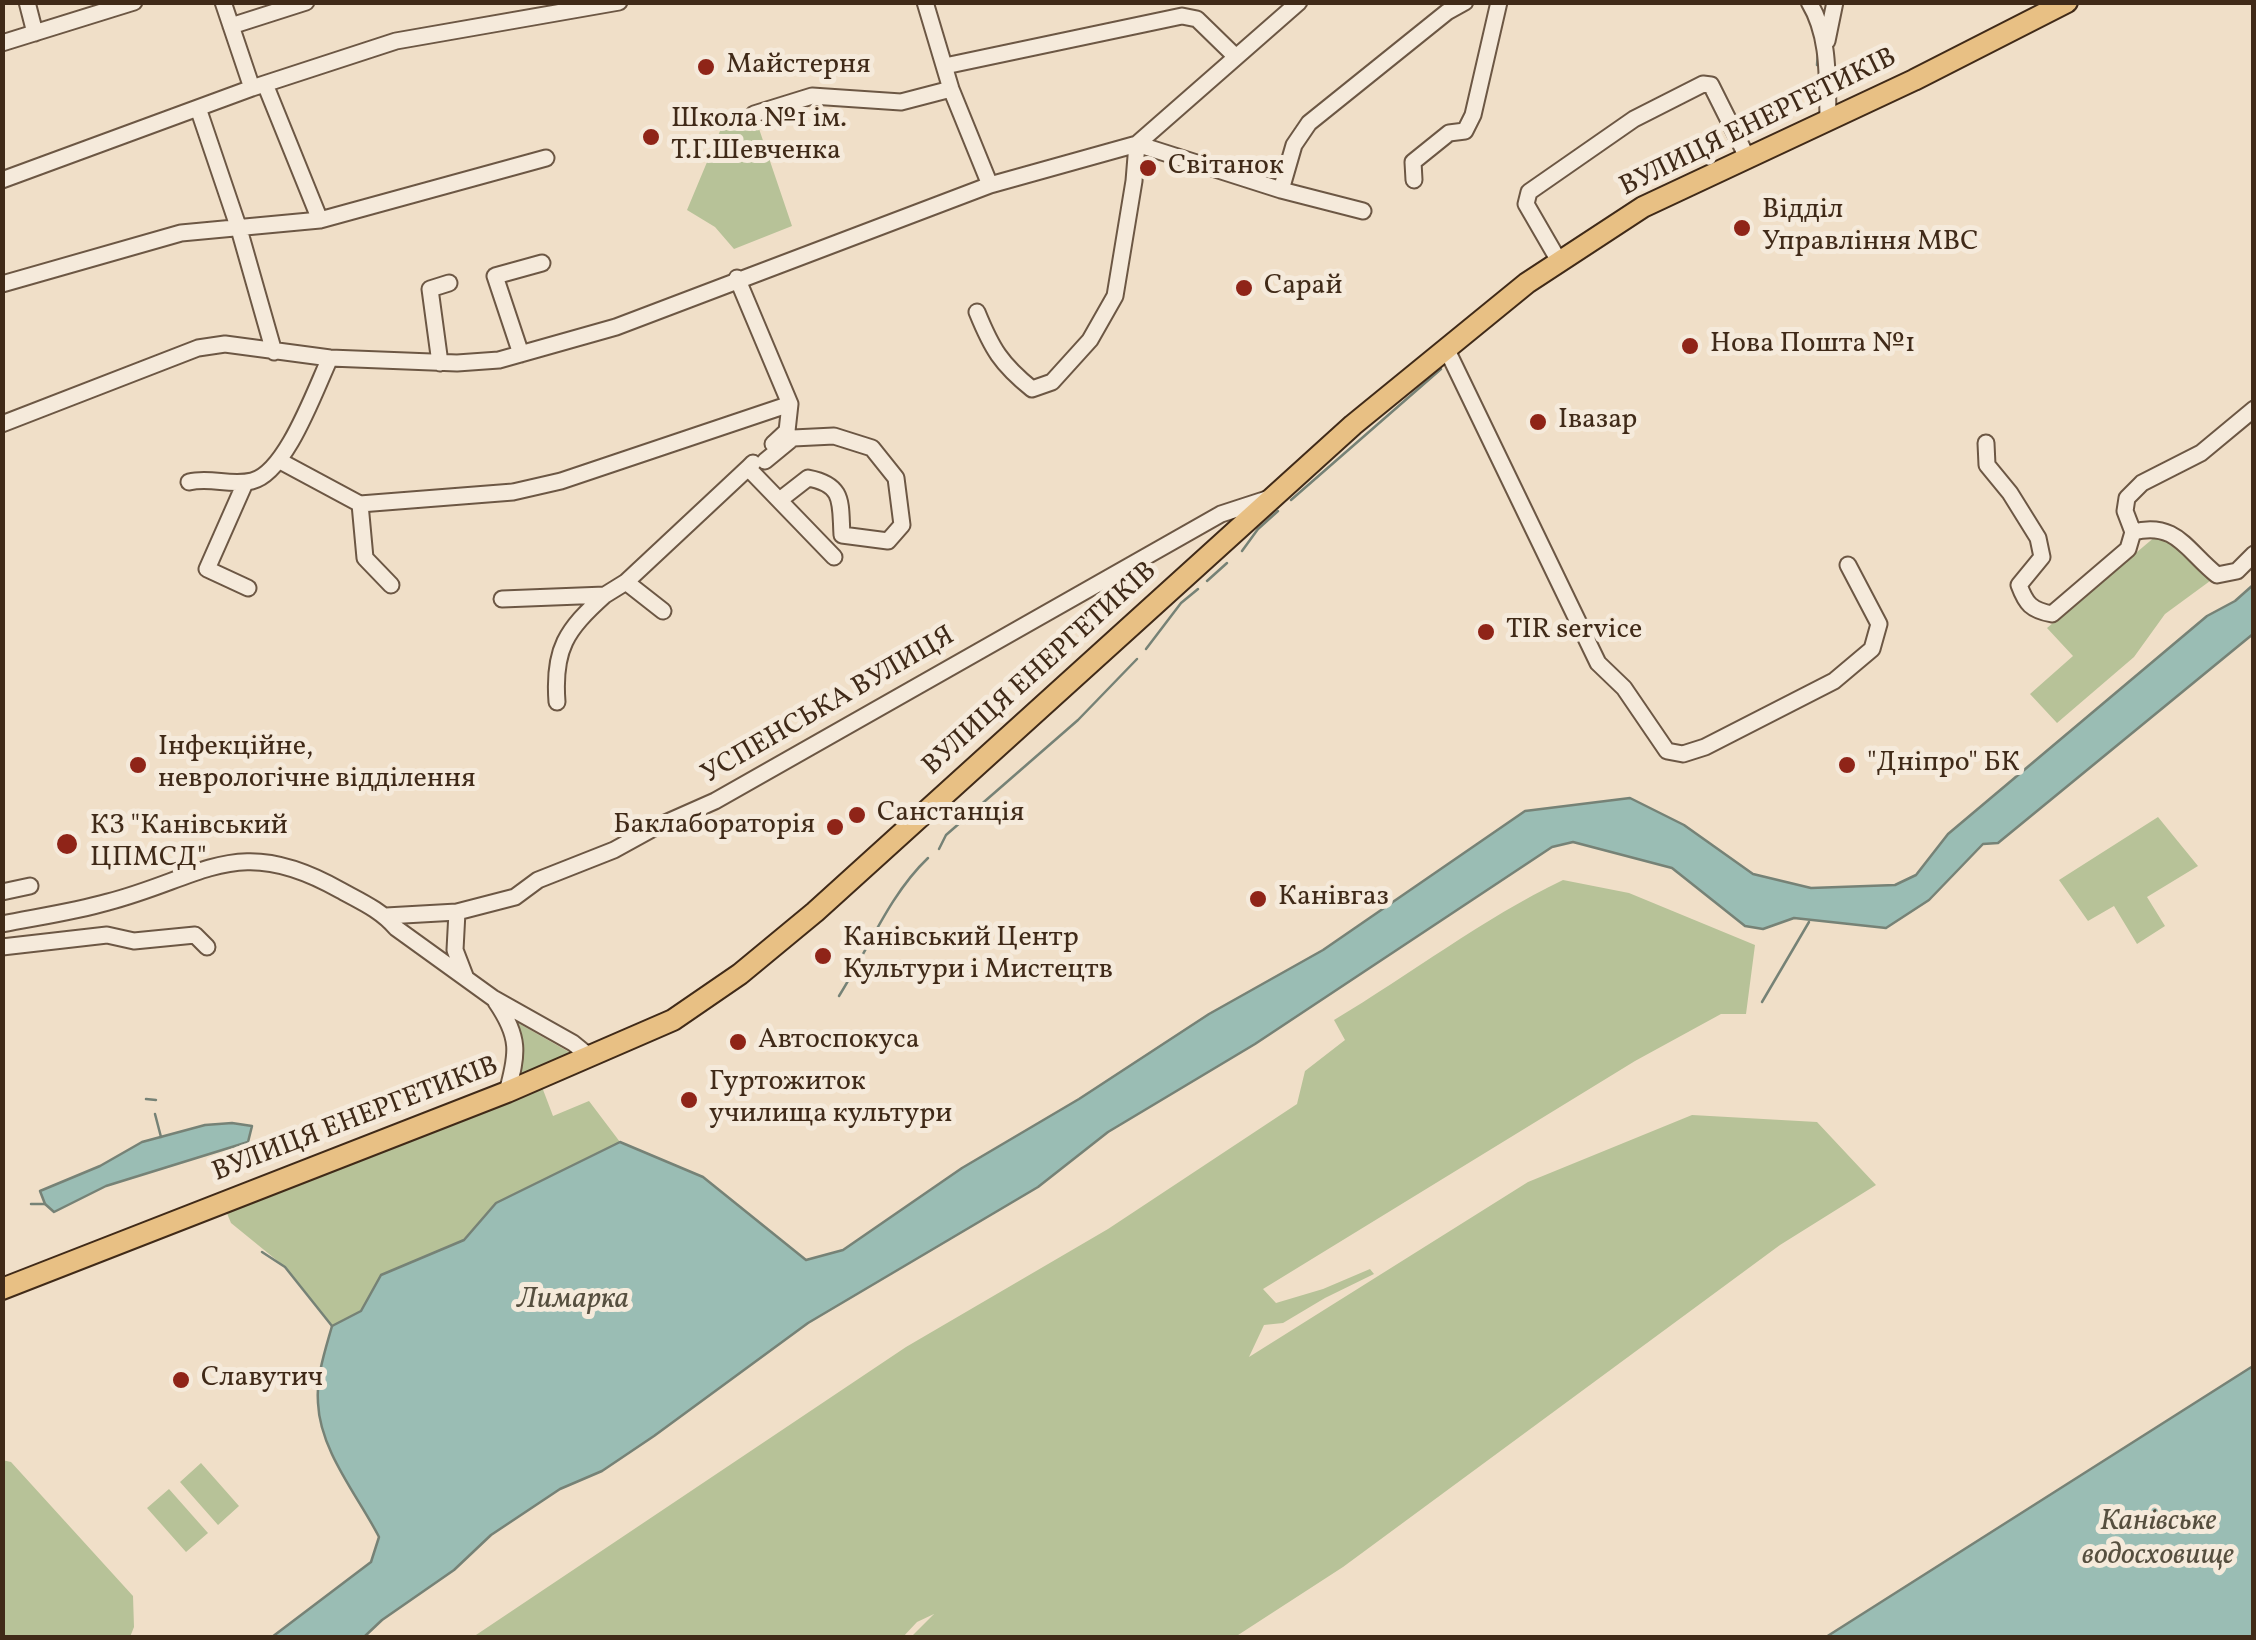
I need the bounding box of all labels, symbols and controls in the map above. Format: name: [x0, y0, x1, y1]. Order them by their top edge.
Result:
street label: ВУЛИЦЯ ЕНЕРГЕТИКІВ: [1615, 42, 1903, 206]
place label: Майстерня: [726, 50, 871, 84]
marker: Майстерня: [695, 56, 717, 78]
place label: Школа №1 ім. Т.Г.Шевченка: [671, 104, 847, 170]
marker: Школа №1 ім. Т.Г.Шевченка: [640, 126, 662, 148]
place label: Світанок: [1168, 151, 1284, 185]
marker: Світанок: [1137, 157, 1159, 179]
place label: Відділ Управління МВС: [1762, 195, 1978, 261]
marker: Відділ Управління МВС: [1731, 217, 1753, 239]
place label: Сарай: [1264, 271, 1342, 305]
marker: Сарай: [1233, 277, 1255, 299]
place label: Нова Пошта №1: [1710, 329, 1916, 363]
marker: Нова Пошта №1: [1679, 335, 1701, 357]
place label: Івазар: [1558, 405, 1637, 439]
marker: Івазар: [1527, 411, 1549, 433]
street label: ВУЛИЦЯ ЕНЕРГЕТИКІВ: [917, 556, 1165, 784]
place label: TIR service: [1506, 615, 1642, 649]
street label: УСПЕНСЬКА ВУЛИЦЯ: [697, 621, 961, 793]
marker: TIR service: [1475, 621, 1497, 643]
place label: Інфекційне, неврологічне відділення: [158, 732, 476, 798]
place label: "Дніпро" БК: [1867, 748, 2020, 782]
marker: Інфекційне, неврологічне відділення: [127, 754, 149, 776]
marker: "Дніпро" БК: [1836, 754, 1858, 776]
place label: Санстанція: [877, 798, 1024, 832]
marker: Санстанція: [846, 804, 868, 826]
place label: Баклабораторія: [613, 810, 815, 844]
place label: КЗ "Канівський ЦПМСД": [90, 811, 288, 877]
marker: Баклабораторія: [824, 816, 846, 838]
marker: КЗ "Канівський ЦПМСД": [54, 831, 80, 857]
place label: Канівгаз: [1278, 882, 1389, 916]
marker: Канівгаз: [1247, 888, 1269, 910]
place label: Канівський Центр Культури і Мистецтв: [843, 923, 1113, 989]
marker: Канівський Центр Культури і Мистецтв: [812, 945, 834, 967]
place label: Автоспокуса: [758, 1025, 920, 1059]
marker: Автоспокуса: [727, 1031, 749, 1053]
street label: ВУЛИЦЯ ЕНЕРГЕТИКІВ: [208, 1051, 504, 1191]
place label: Гуртожиток училища культури: [709, 1067, 952, 1133]
marker: Гуртожиток училища культури: [678, 1089, 700, 1111]
water label: Лимарка: [517, 1283, 629, 1319]
place label: Славутич: [201, 1363, 323, 1397]
marker: Славутич: [170, 1369, 192, 1391]
water label: Канівське водосховище: [2082, 1505, 2234, 1576]

